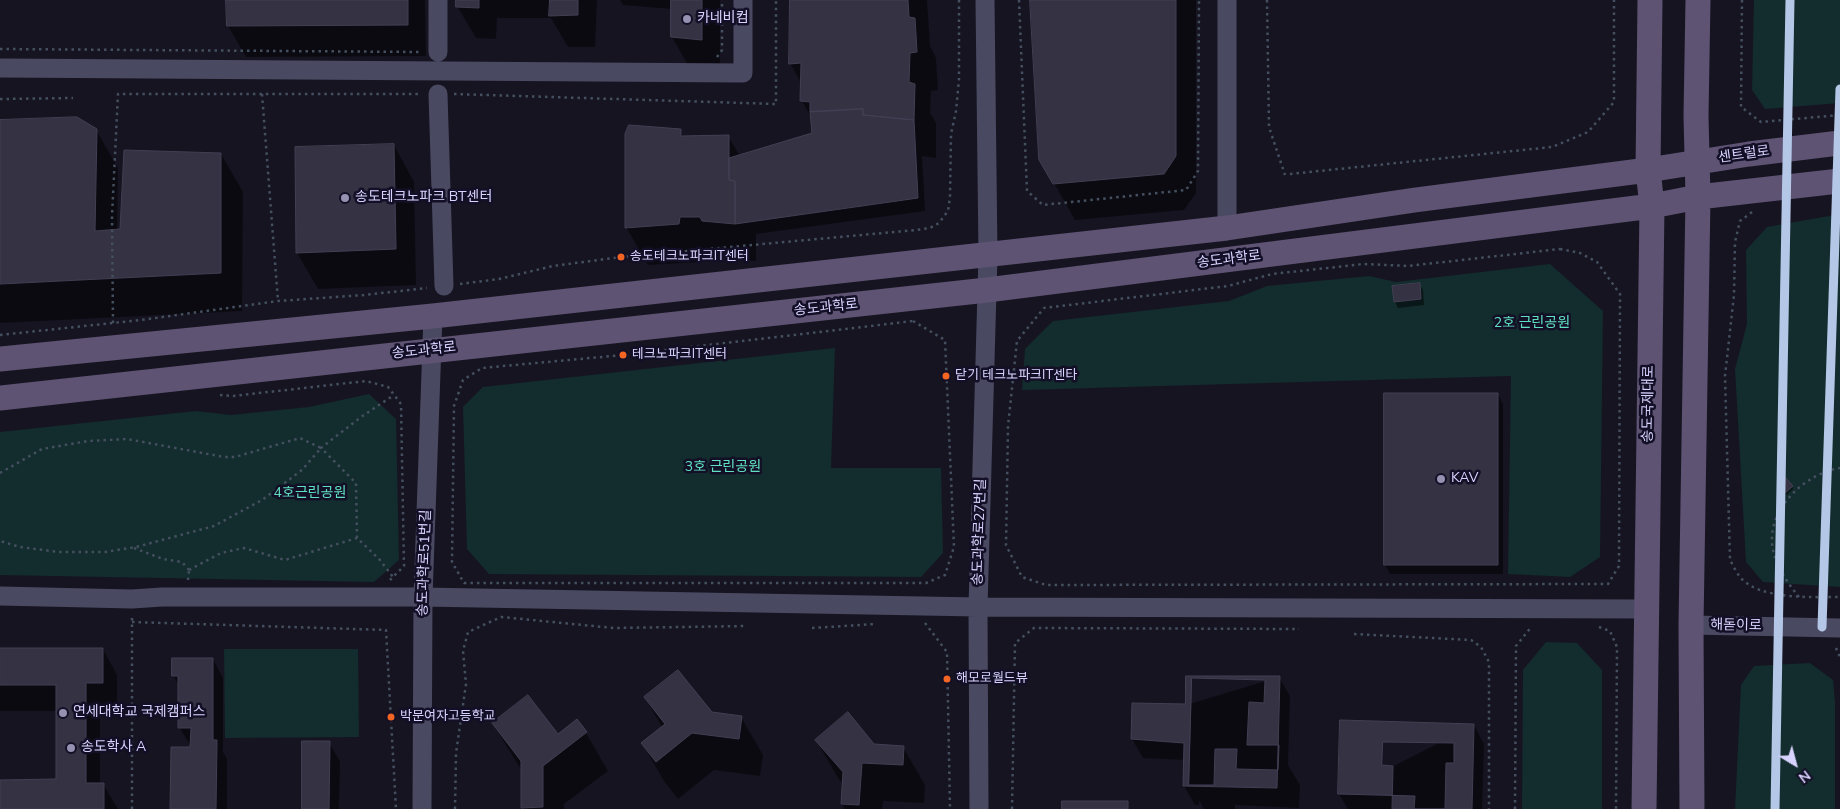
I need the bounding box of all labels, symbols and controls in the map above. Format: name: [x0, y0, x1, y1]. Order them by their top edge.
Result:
place label: 카네비컴: [697, 11, 749, 27]
marker: 카네비컴: [681, 13, 693, 25]
street label: 센트럴로: [1717, 143, 1771, 167]
place label: 송도테크노파크 BT센터: [355, 190, 492, 206]
marker: 송도테크노파크 BT센터: [339, 192, 351, 204]
street label: 송도과학로: [1196, 248, 1262, 272]
place label: 송도테크노파크IT센터: [630, 249, 749, 265]
marker: 송도테크노파크IT센터: [616, 252, 626, 262]
street label: 송도과학로: [793, 296, 859, 320]
park label: 2호 근린공원: [1494, 316, 1570, 332]
street label: 송도과학로: [391, 339, 457, 363]
place label: 테크노파크IT센터: [632, 347, 727, 363]
marker: 테크노파크IT센터: [618, 350, 628, 360]
street label: 송도국제대로: [1640, 365, 1658, 443]
place label: 닫기 테크노파크IT센타: [955, 368, 1077, 384]
marker: 닫기 테크노파크IT센타: [941, 371, 951, 381]
park label: 3호 근린공원: [685, 460, 761, 476]
place label: KAV: [1451, 471, 1478, 487]
marker: KAV: [1435, 473, 1447, 485]
street label: 송도과학로27번길: [970, 478, 990, 586]
park label: 4호근린공원: [274, 486, 346, 502]
street label: 송도과학로51번길: [415, 509, 435, 617]
street label: 해돋이로: [1710, 617, 1762, 635]
place label: 해모로월드뷰: [956, 671, 1028, 687]
marker: 해모로월드뷰: [942, 674, 952, 684]
place label: 연세대학교 국제캠퍼스: [73, 705, 205, 721]
marker: 연세대학교 국제캠퍼스: [57, 707, 69, 719]
place label: 박문여자고등학교: [400, 709, 496, 725]
marker: 박문여자고등학교: [386, 712, 396, 722]
north arrow: [1770, 739, 1820, 789]
place label: 송도학사 A: [81, 740, 146, 756]
marker: 송도학사 A: [65, 742, 77, 754]
text: N: [1794, 766, 1814, 787]

